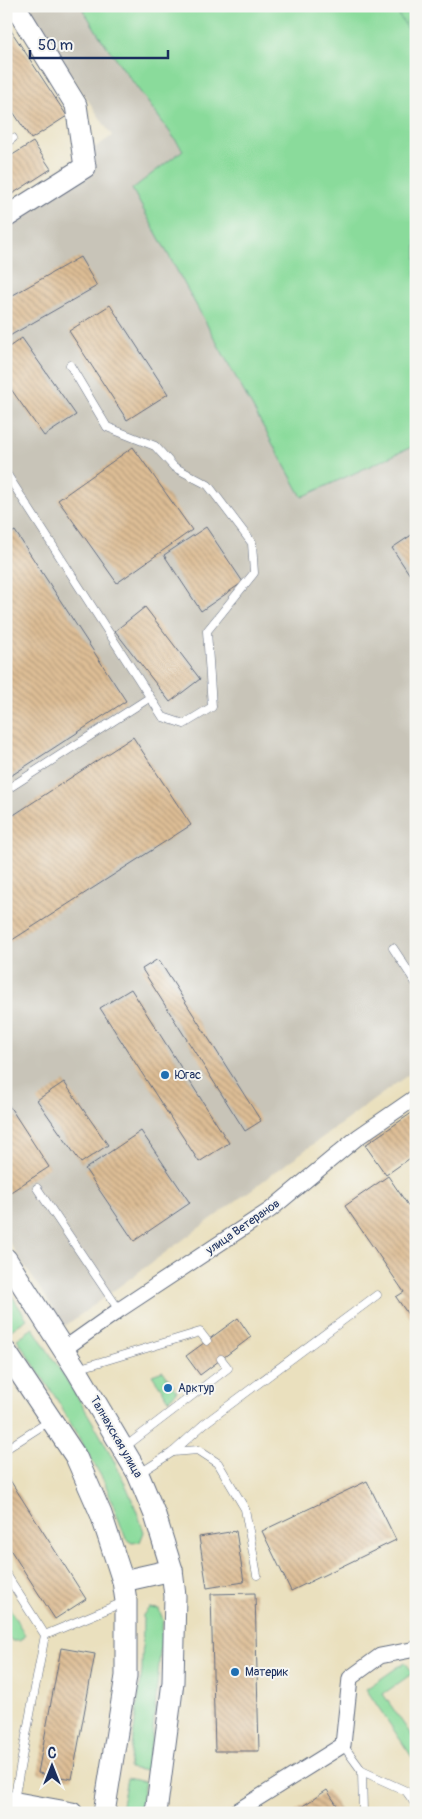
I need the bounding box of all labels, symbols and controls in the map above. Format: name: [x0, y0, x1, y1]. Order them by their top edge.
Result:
scale bar: [30, 28, 168, 60]
text: 50 m: [38, 36, 73, 55]
place label: Югас: [175, 1068, 201, 1083]
marker: Югас: [159, 1069, 171, 1081]
street label: улица Ветеранов: [202, 1196, 283, 1259]
place label: Арктур: [178, 1381, 215, 1396]
marker: Арктур: [162, 1382, 174, 1394]
street label: Талнахская улица: [86, 1393, 146, 1481]
place label: Материк: [245, 1665, 288, 1680]
marker: Материк: [229, 1666, 241, 1678]
north arrow: [28, 1742, 78, 1792]
text: С: [48, 1745, 57, 1762]

